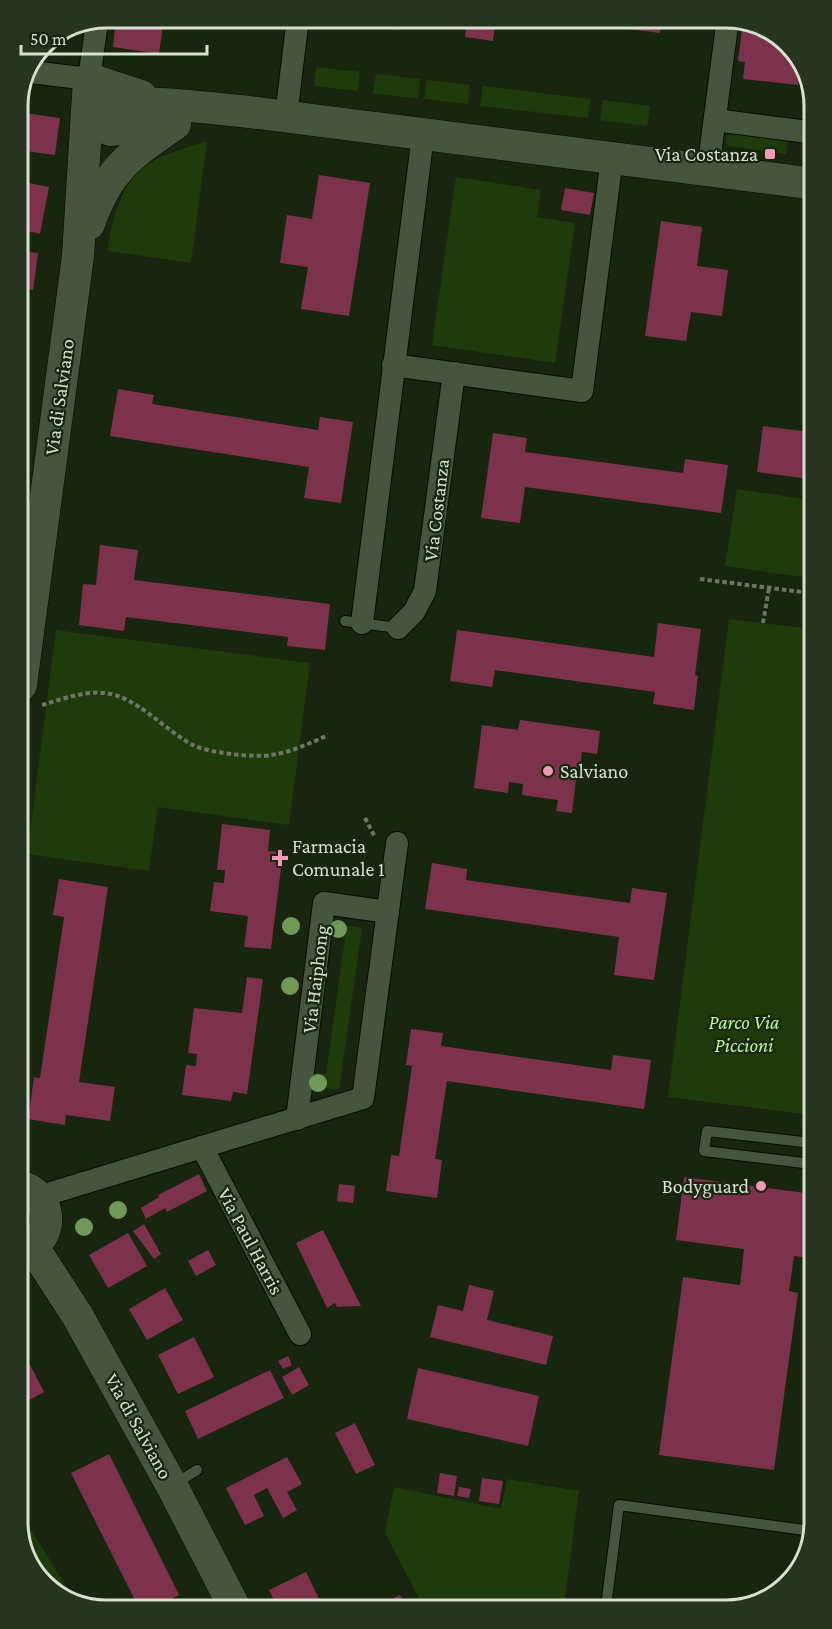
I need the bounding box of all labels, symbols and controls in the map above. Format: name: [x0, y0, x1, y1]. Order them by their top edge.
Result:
scale bar: [21, 18, 207, 56]
text: 50 m: [30, 29, 67, 49]
place label: Via Costanza: [655, 143, 758, 165]
marker: Via Costanza: [763, 147, 777, 161]
street label: Via di Salviano: [40, 337, 78, 457]
street label: Via Costanza: [419, 458, 453, 562]
place label: Salviano: [560, 760, 628, 782]
marker: Salviano: [541, 764, 555, 778]
place label: Farmacia Comunale 1: [292, 835, 385, 880]
marker: Farmacia Comunale 1: [273, 851, 287, 865]
street label: Via Haiphong: [297, 923, 334, 1034]
park label: Parco Via Piccioni: [709, 1011, 779, 1056]
place label: Bodyguard: [662, 1175, 749, 1198]
marker: Bodyguard: [754, 1179, 768, 1193]
street label: Via Paul Harris: [214, 1184, 288, 1298]
street label: Via di Salviano: [101, 1369, 177, 1483]

